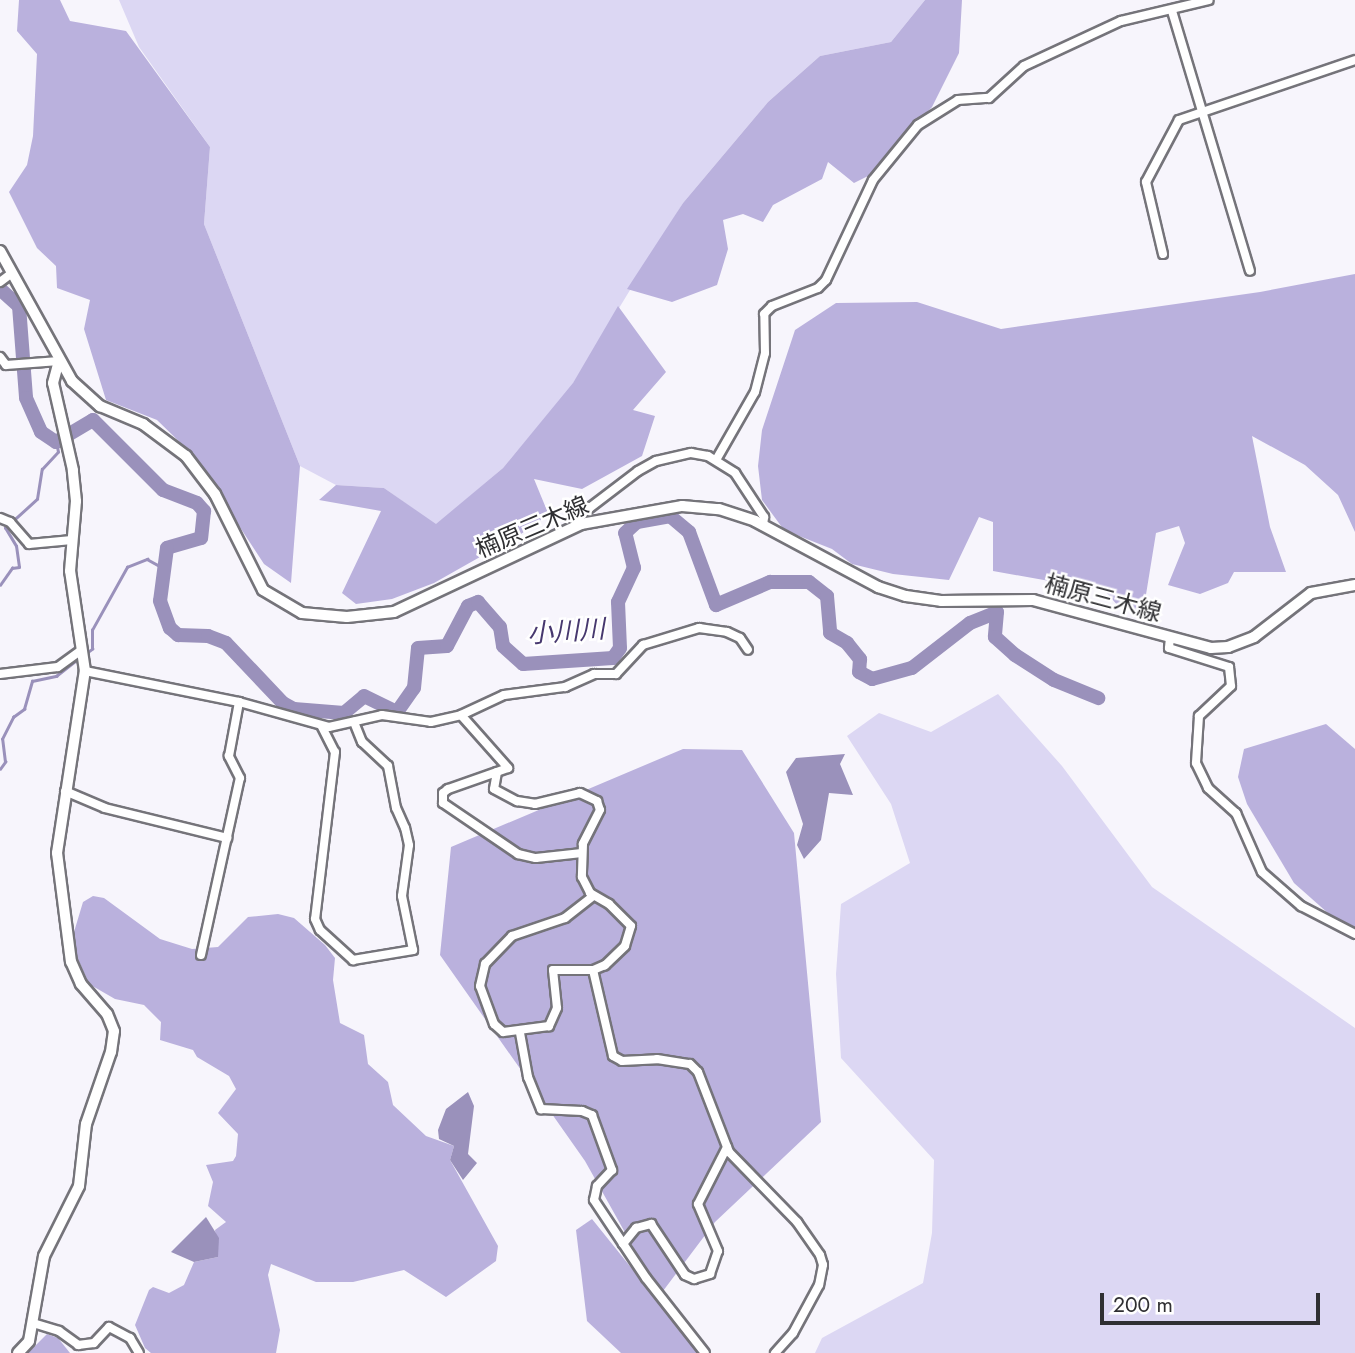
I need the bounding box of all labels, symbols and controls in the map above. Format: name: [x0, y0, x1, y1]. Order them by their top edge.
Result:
street label: 楠原三木線: [471, 490, 593, 564]
street label: 楠原三木線: [1041, 569, 1165, 627]
water label: 小川川: [526, 614, 606, 650]
scale bar: [1103, 1280, 1324, 1324]
text: 200 m: [1113, 1290, 1173, 1320]

